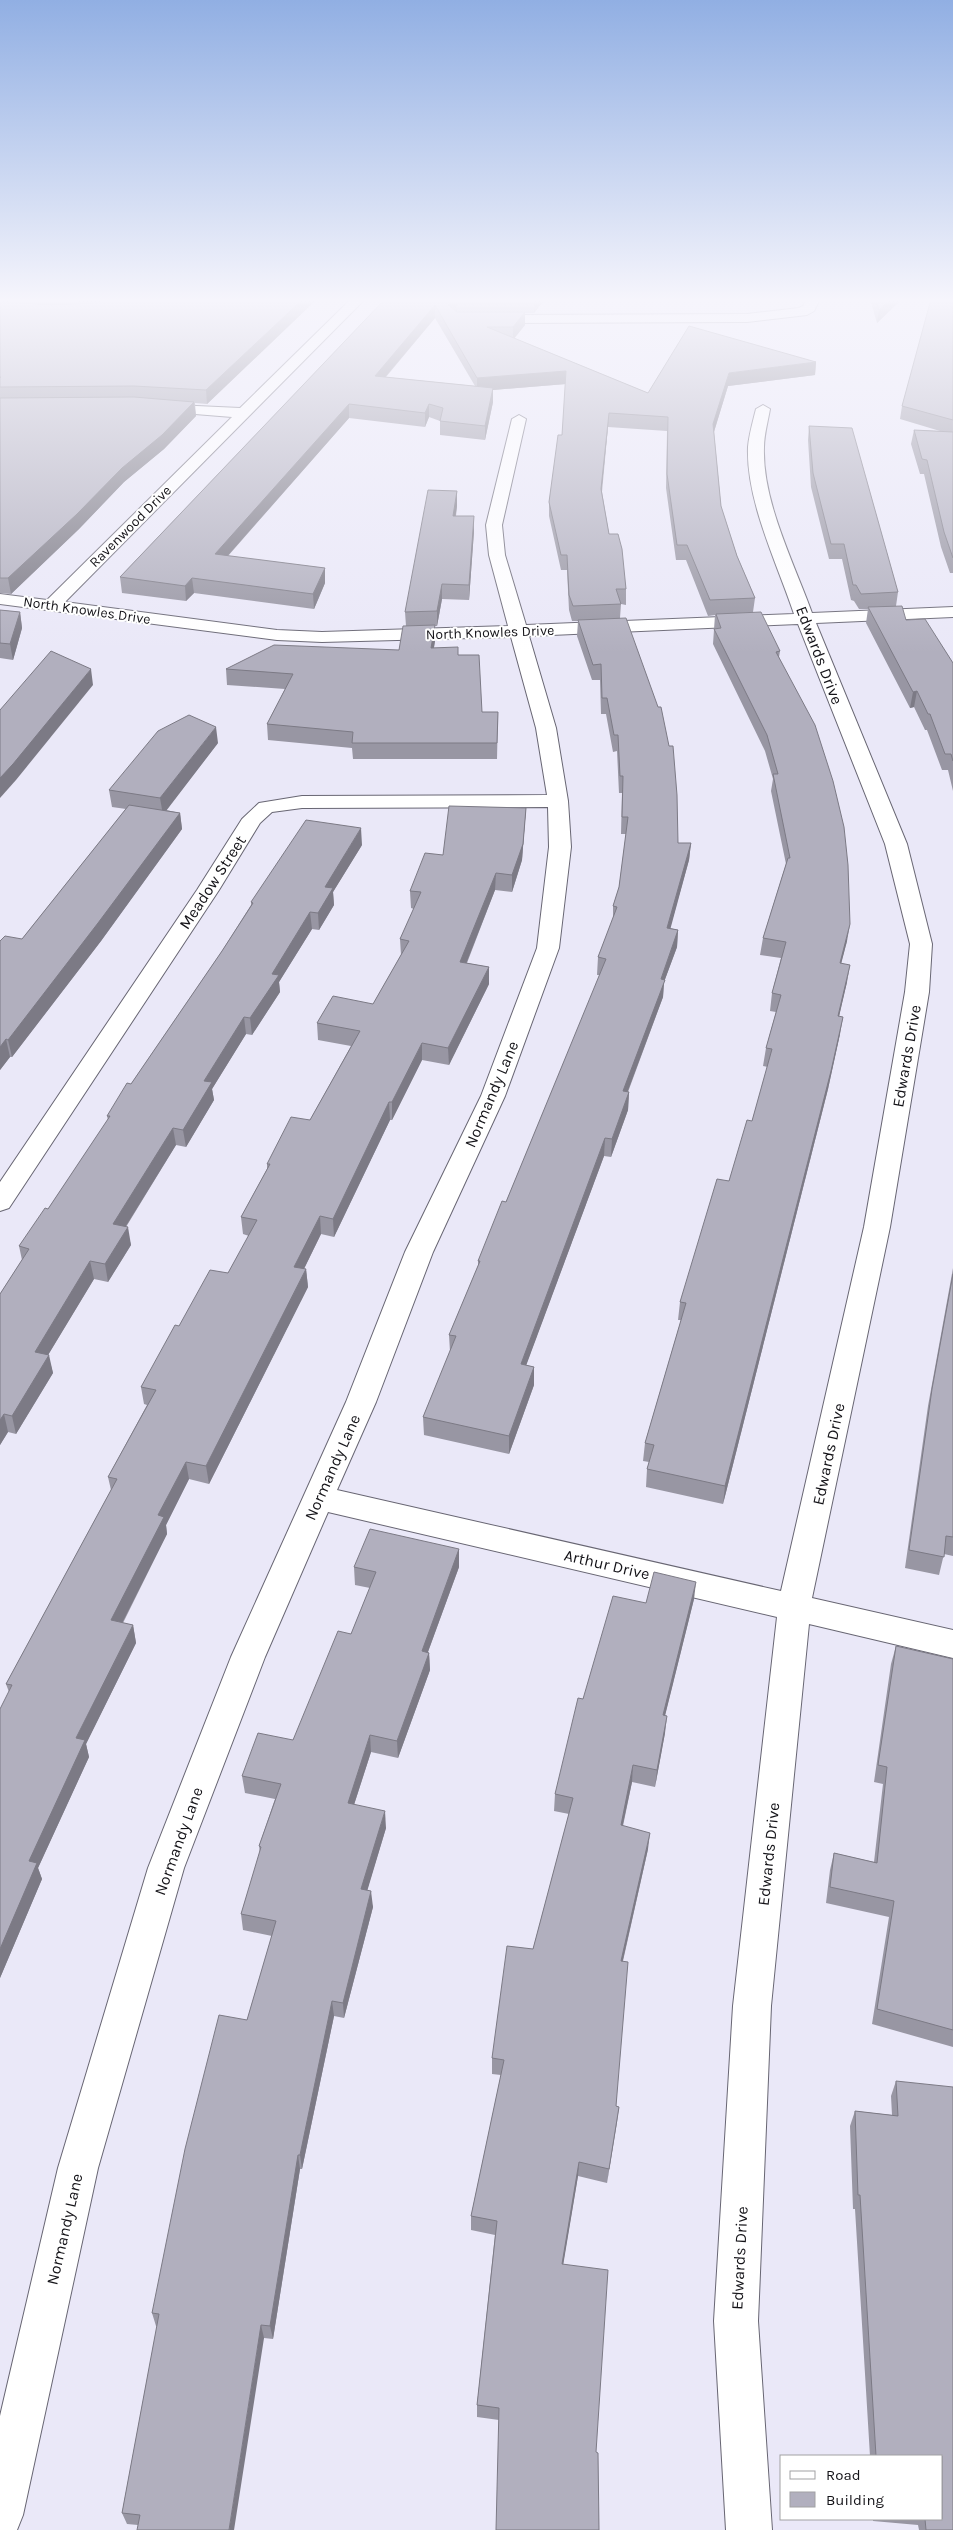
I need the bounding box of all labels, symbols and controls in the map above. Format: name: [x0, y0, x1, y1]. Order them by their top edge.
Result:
street label: Ravenwood Drive: [86, 482, 175, 571]
street label: North Knowles Drive: [22, 593, 152, 628]
street label: Edwards Drive: [792, 603, 847, 707]
street label: North Knowles Drive: [425, 622, 555, 643]
street label: Meadow Street: [175, 832, 250, 933]
street label: Edwards Drive: [888, 1003, 925, 1109]
street label: Normandy Lane: [460, 1038, 522, 1150]
street label: Edwards Drive: [808, 1401, 849, 1507]
street label: Normandy Lane: [301, 1411, 364, 1523]
street label: Arthur Drive: [562, 1545, 652, 1584]
street label: Normandy Lane: [150, 1784, 207, 1898]
street label: Edwards Drive: [754, 1801, 783, 1907]
street label: Normandy Lane: [42, 2172, 87, 2287]
street label: Edwards Drive: [727, 2206, 752, 2310]
legend: [780, 2455, 943, 2520]
text: Road: [826, 2466, 861, 2484]
text: Building: [826, 2491, 884, 2509]

